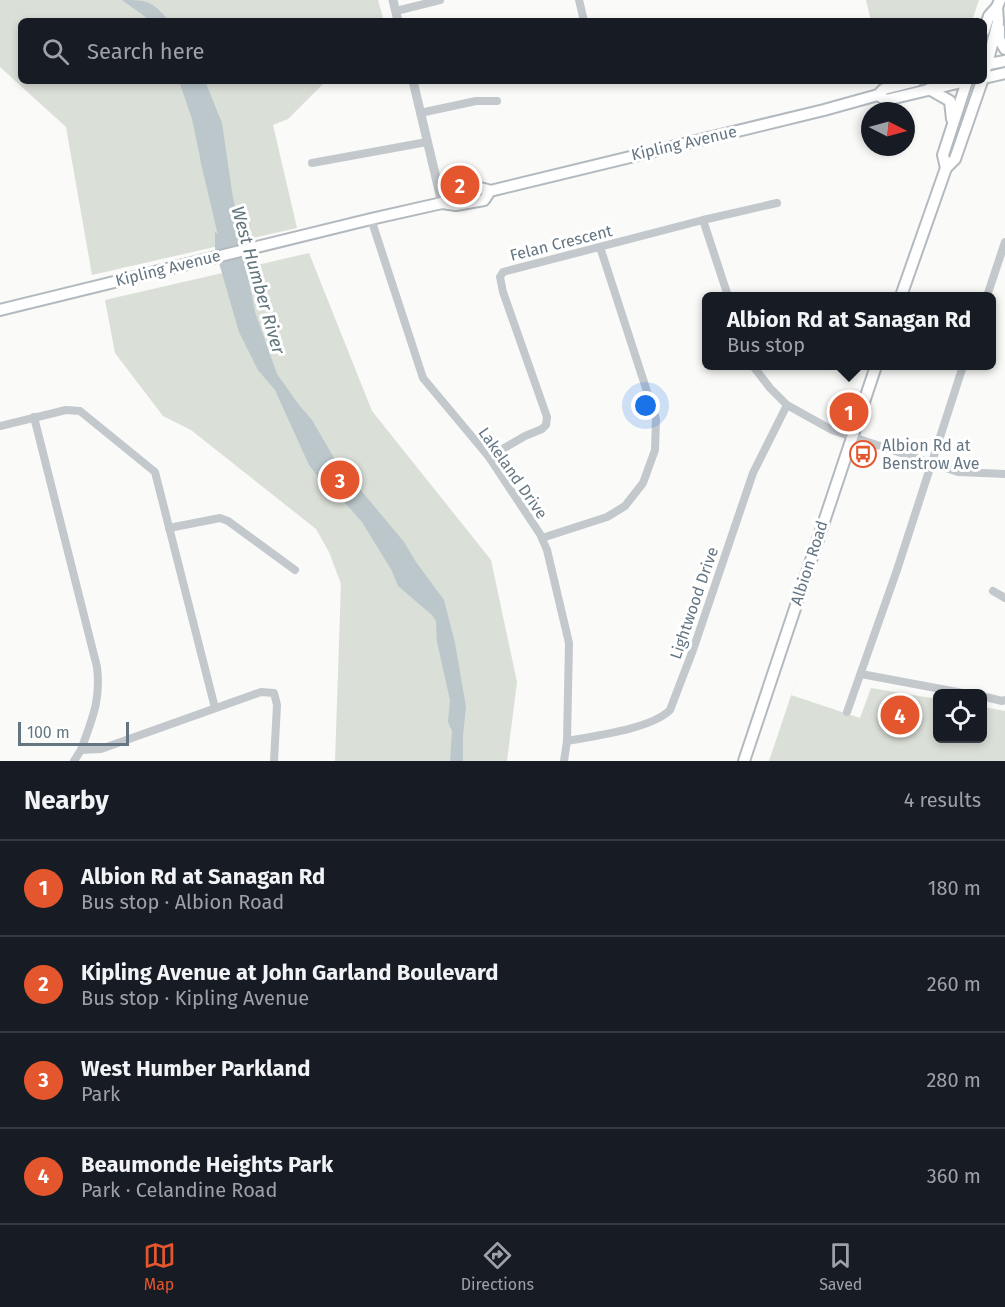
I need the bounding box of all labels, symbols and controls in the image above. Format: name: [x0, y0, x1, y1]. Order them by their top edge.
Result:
search box: [18, 18, 987, 84]
icon: search: [39, 35, 72, 68]
text: Search here: [87, 38, 205, 65]
north arrow: [861, 102, 915, 156]
street label: Kipling Avenue: [629, 122, 739, 164]
pin: 2: [440, 162, 480, 207]
water label: West Humber River: [226, 203, 290, 358]
street label: Felan Crescent: [508, 221, 614, 265]
street label: Kipling Avenue: [113, 246, 223, 290]
popup: [702, 292, 996, 370]
text: Albion Rd at Sanagan Rd: [727, 306, 971, 333]
text: Bus stop: [727, 333, 805, 357]
pin: 1: [830, 390, 868, 434]
your location: [631, 391, 660, 420]
street label: Lakeland Drive: [474, 424, 552, 522]
place label: Albion Rd at Benstrow Ave: [882, 436, 980, 473]
bus stop icon: Albion Rd at Benstrow Ave: [848, 439, 878, 469]
pin: 3: [320, 458, 360, 502]
street label: Albion Road: [786, 518, 832, 608]
street label: Lightwood Drive: [666, 544, 722, 662]
map controls: [933, 689, 987, 743]
button: locate: [933, 689, 987, 743]
pin: 4: [880, 692, 920, 738]
scale bar: [18, 719, 129, 746]
text: 100 m: [27, 723, 70, 742]
text: Nearby: [24, 785, 109, 816]
text: 4 results: [904, 788, 981, 812]
text: Albion Rd at Sanagan Rd: [81, 863, 325, 890]
text: 1: [39, 876, 48, 900]
text: 180 m: [928, 876, 981, 900]
text: Bus stop · Albion Road: [81, 890, 284, 914]
text: Kipling Avenue at John Garland Boulevard: [81, 959, 498, 986]
text: 2: [38, 972, 49, 996]
text: 260 m: [927, 972, 981, 996]
text: Bus stop · Kipling Avenue: [81, 986, 309, 1010]
text: West Humber Parkland: [81, 1055, 310, 1082]
text: 3: [38, 1068, 49, 1092]
text: 280 m: [926, 1068, 981, 1092]
text: Park: [81, 1082, 120, 1106]
text: Beaumonde Heights Park: [81, 1151, 333, 1178]
text: 4: [38, 1164, 49, 1188]
text: 360 m: [927, 1164, 981, 1188]
text: Park · Celandine Road: [81, 1178, 277, 1202]
tab: Map: [143, 1239, 176, 1294]
tab: Directions: [461, 1239, 534, 1294]
tab: Saved: [819, 1239, 862, 1294]

